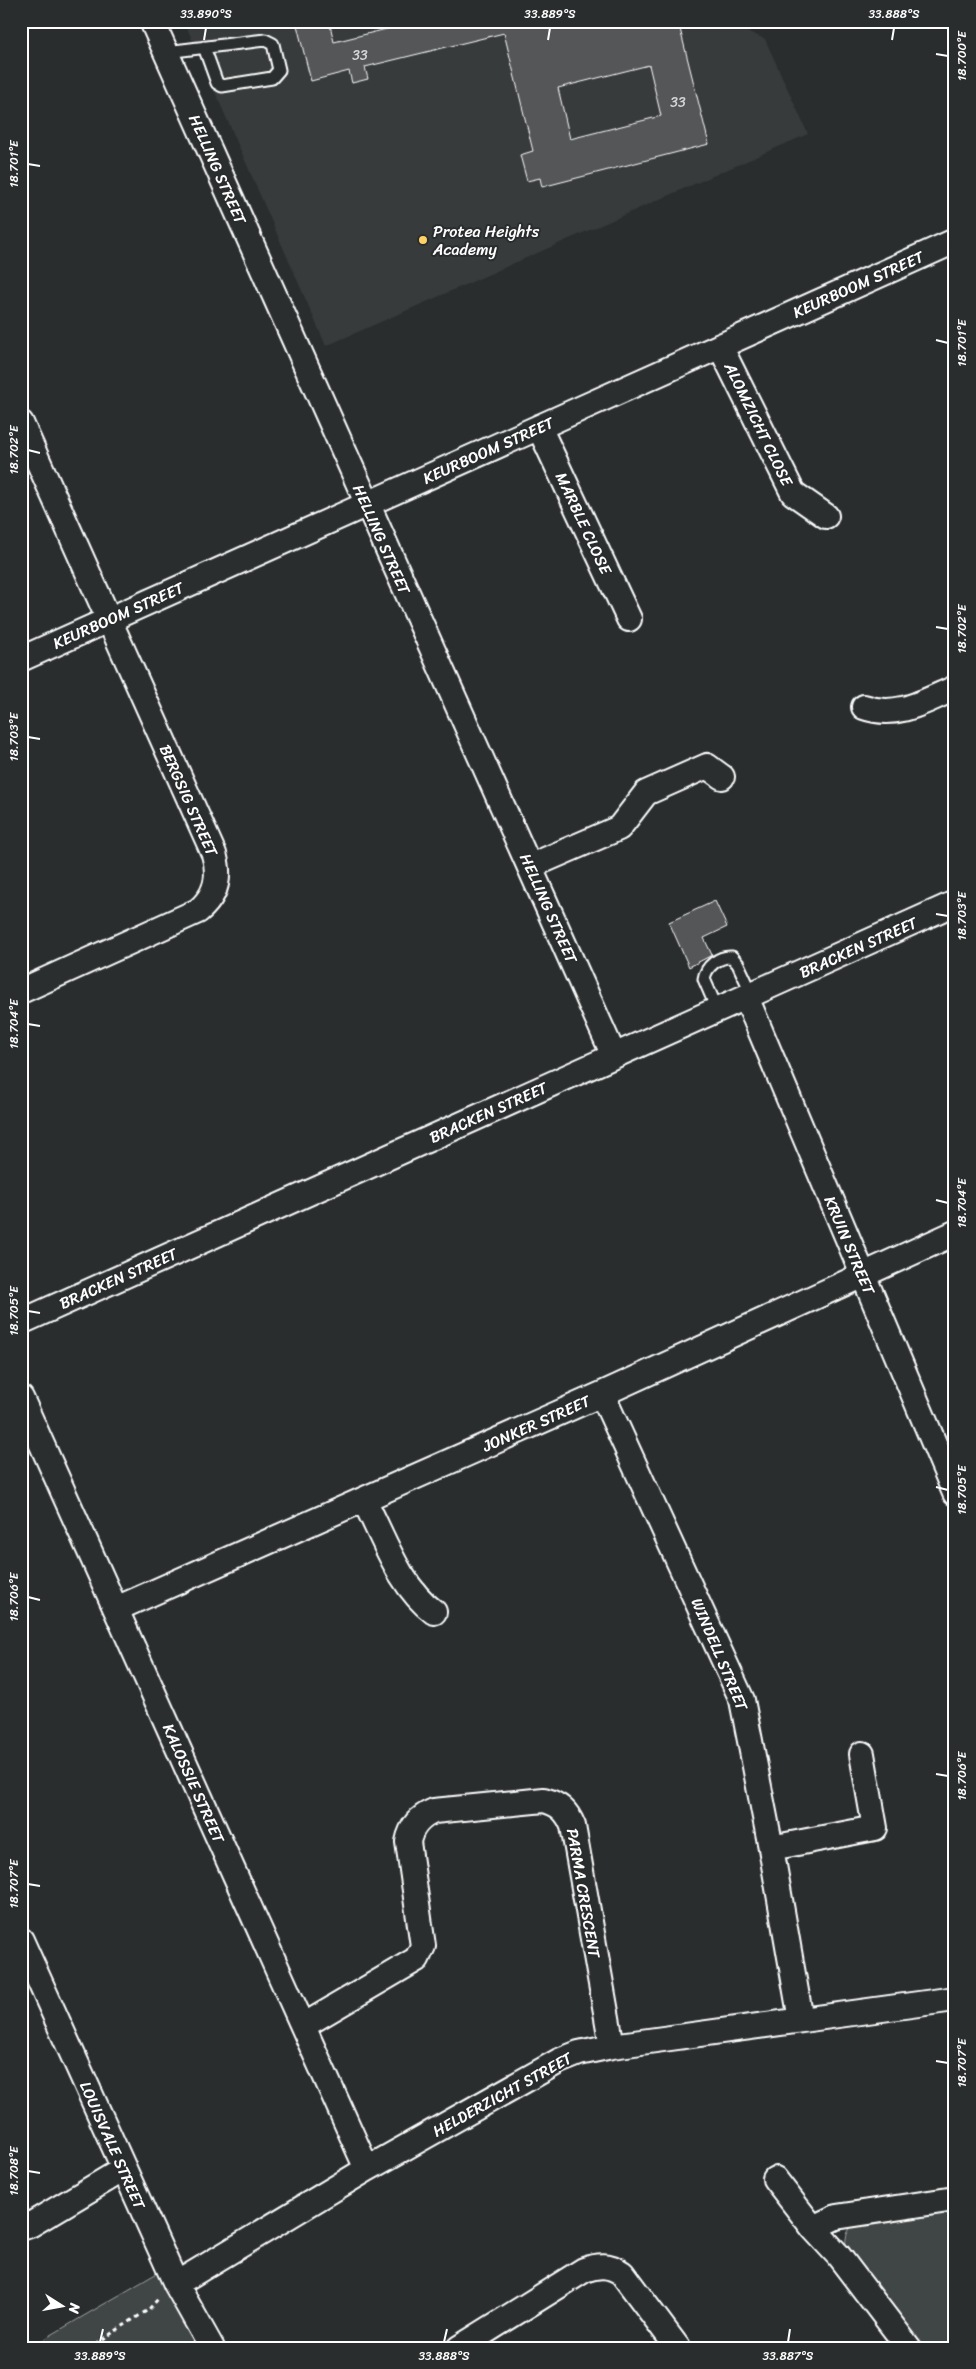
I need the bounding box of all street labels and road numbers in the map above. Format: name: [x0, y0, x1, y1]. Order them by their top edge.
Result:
street label: HELLING STREET: [180, 109, 255, 230]
street label: KEURBOOM STREET: [788, 242, 930, 326]
street label: ALOMZICHT CLOSE: [716, 356, 802, 492]
street label: KEURBOOM STREET: [418, 408, 560, 492]
street label: MARBLE CLOSE: [547, 467, 621, 580]
street label: HELLING STREET: [344, 479, 419, 600]
street label: KEURBOOM STREET: [48, 573, 190, 657]
street label: BERGSIG STREET: [151, 740, 227, 862]
street label: HELLING STREET: [511, 848, 586, 969]
street label: BRACKEN STREET: [794, 908, 923, 986]
street label: BRACKEN STREET: [424, 1073, 553, 1151]
street label: KRUIN STREET: [816, 1191, 884, 1300]
street label: BRACKEN STREET: [54, 1239, 183, 1317]
street label: JONKER STREET: [477, 1386, 596, 1461]
street label: WINDELL STREET: [683, 1593, 757, 1716]
street label: KALOSSIE STREET: [154, 1719, 234, 1849]
street label: PARMA CRESCENT: [558, 1826, 609, 1961]
street label: HELDERZICHT STREET: [427, 2043, 579, 2145]
street label: LOUISVALE STREET: [71, 2076, 154, 2215]

